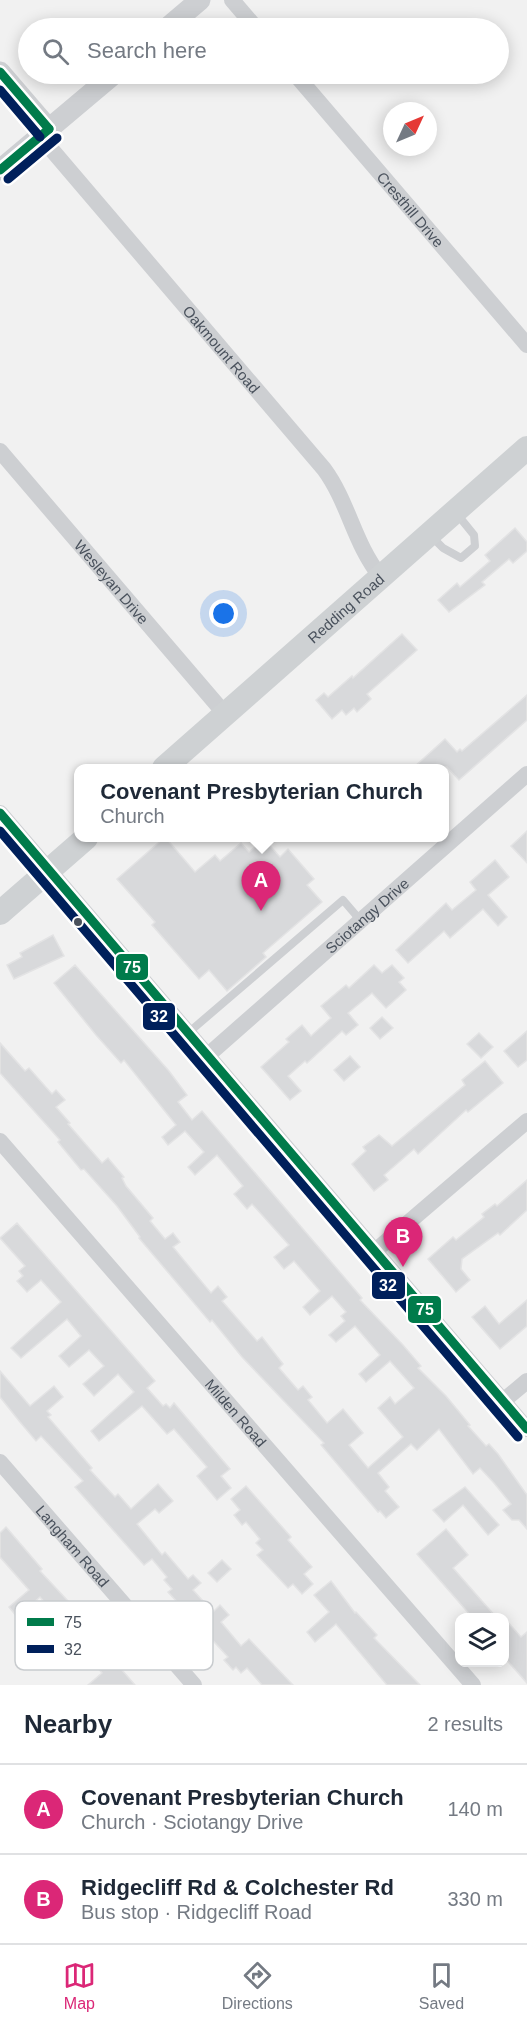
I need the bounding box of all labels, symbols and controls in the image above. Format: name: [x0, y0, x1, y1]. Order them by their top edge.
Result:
search box: [18, 18, 509, 84]
icon: search: [39, 35, 72, 68]
text: Search here: [87, 38, 207, 63]
north arrow: [383, 102, 437, 156]
street label: Cresthill Drive: [374, 168, 448, 250]
street label: Oakmount Road: [180, 302, 264, 396]
street label: Wesleyan Drive: [71, 536, 152, 627]
street label: Redding Road: [304, 570, 387, 646]
your location: [209, 599, 238, 628]
popup: [74, 764, 449, 842]
text: Covenant Presbyterian Church: [100, 779, 423, 804]
text: Church: [100, 805, 165, 827]
pin: A: [242, 862, 280, 911]
street label: Sciotangy Drive: [322, 874, 412, 956]
unlabelled marker: [72, 916, 84, 928]
line badge: 75: [115, 953, 149, 981]
text: 75: [123, 959, 141, 976]
line badge: 32: [142, 1002, 176, 1031]
text: 32: [150, 1008, 168, 1025]
pin: B: [384, 1218, 422, 1267]
line badge: 32: [371, 1271, 406, 1300]
text: 32: [379, 1277, 397, 1294]
line badge: 75: [407, 1295, 442, 1324]
text: 75: [416, 1301, 434, 1318]
street label: Milden Road: [202, 1375, 270, 1450]
street label: Langham Road: [33, 1501, 113, 1590]
legend: [15, 1601, 213, 1670]
map controls: [455, 1613, 509, 1667]
button: layers: [455, 1613, 509, 1667]
text: 75: [64, 1614, 82, 1631]
text: 32: [64, 1641, 82, 1658]
text: Nearby: [24, 1709, 112, 1739]
text: 2 results: [427, 1713, 503, 1735]
text: Covenant Presbyterian Church: [81, 1785, 404, 1810]
text: A: [36, 1798, 51, 1820]
text: 140 m: [447, 1798, 503, 1820]
text: Church · Sciotangy Drive: [81, 1811, 303, 1833]
text: Ridgecliff Rd & Colchester Rd: [81, 1875, 394, 1900]
text: B: [36, 1888, 51, 1910]
text: 330 m: [447, 1888, 503, 1910]
text: Bus stop · Ridgecliff Road: [81, 1901, 312, 1923]
tab: Map: [63, 1959, 96, 2013]
tab: Directions: [222, 1959, 293, 2013]
tab: Saved: [419, 1959, 464, 2013]

